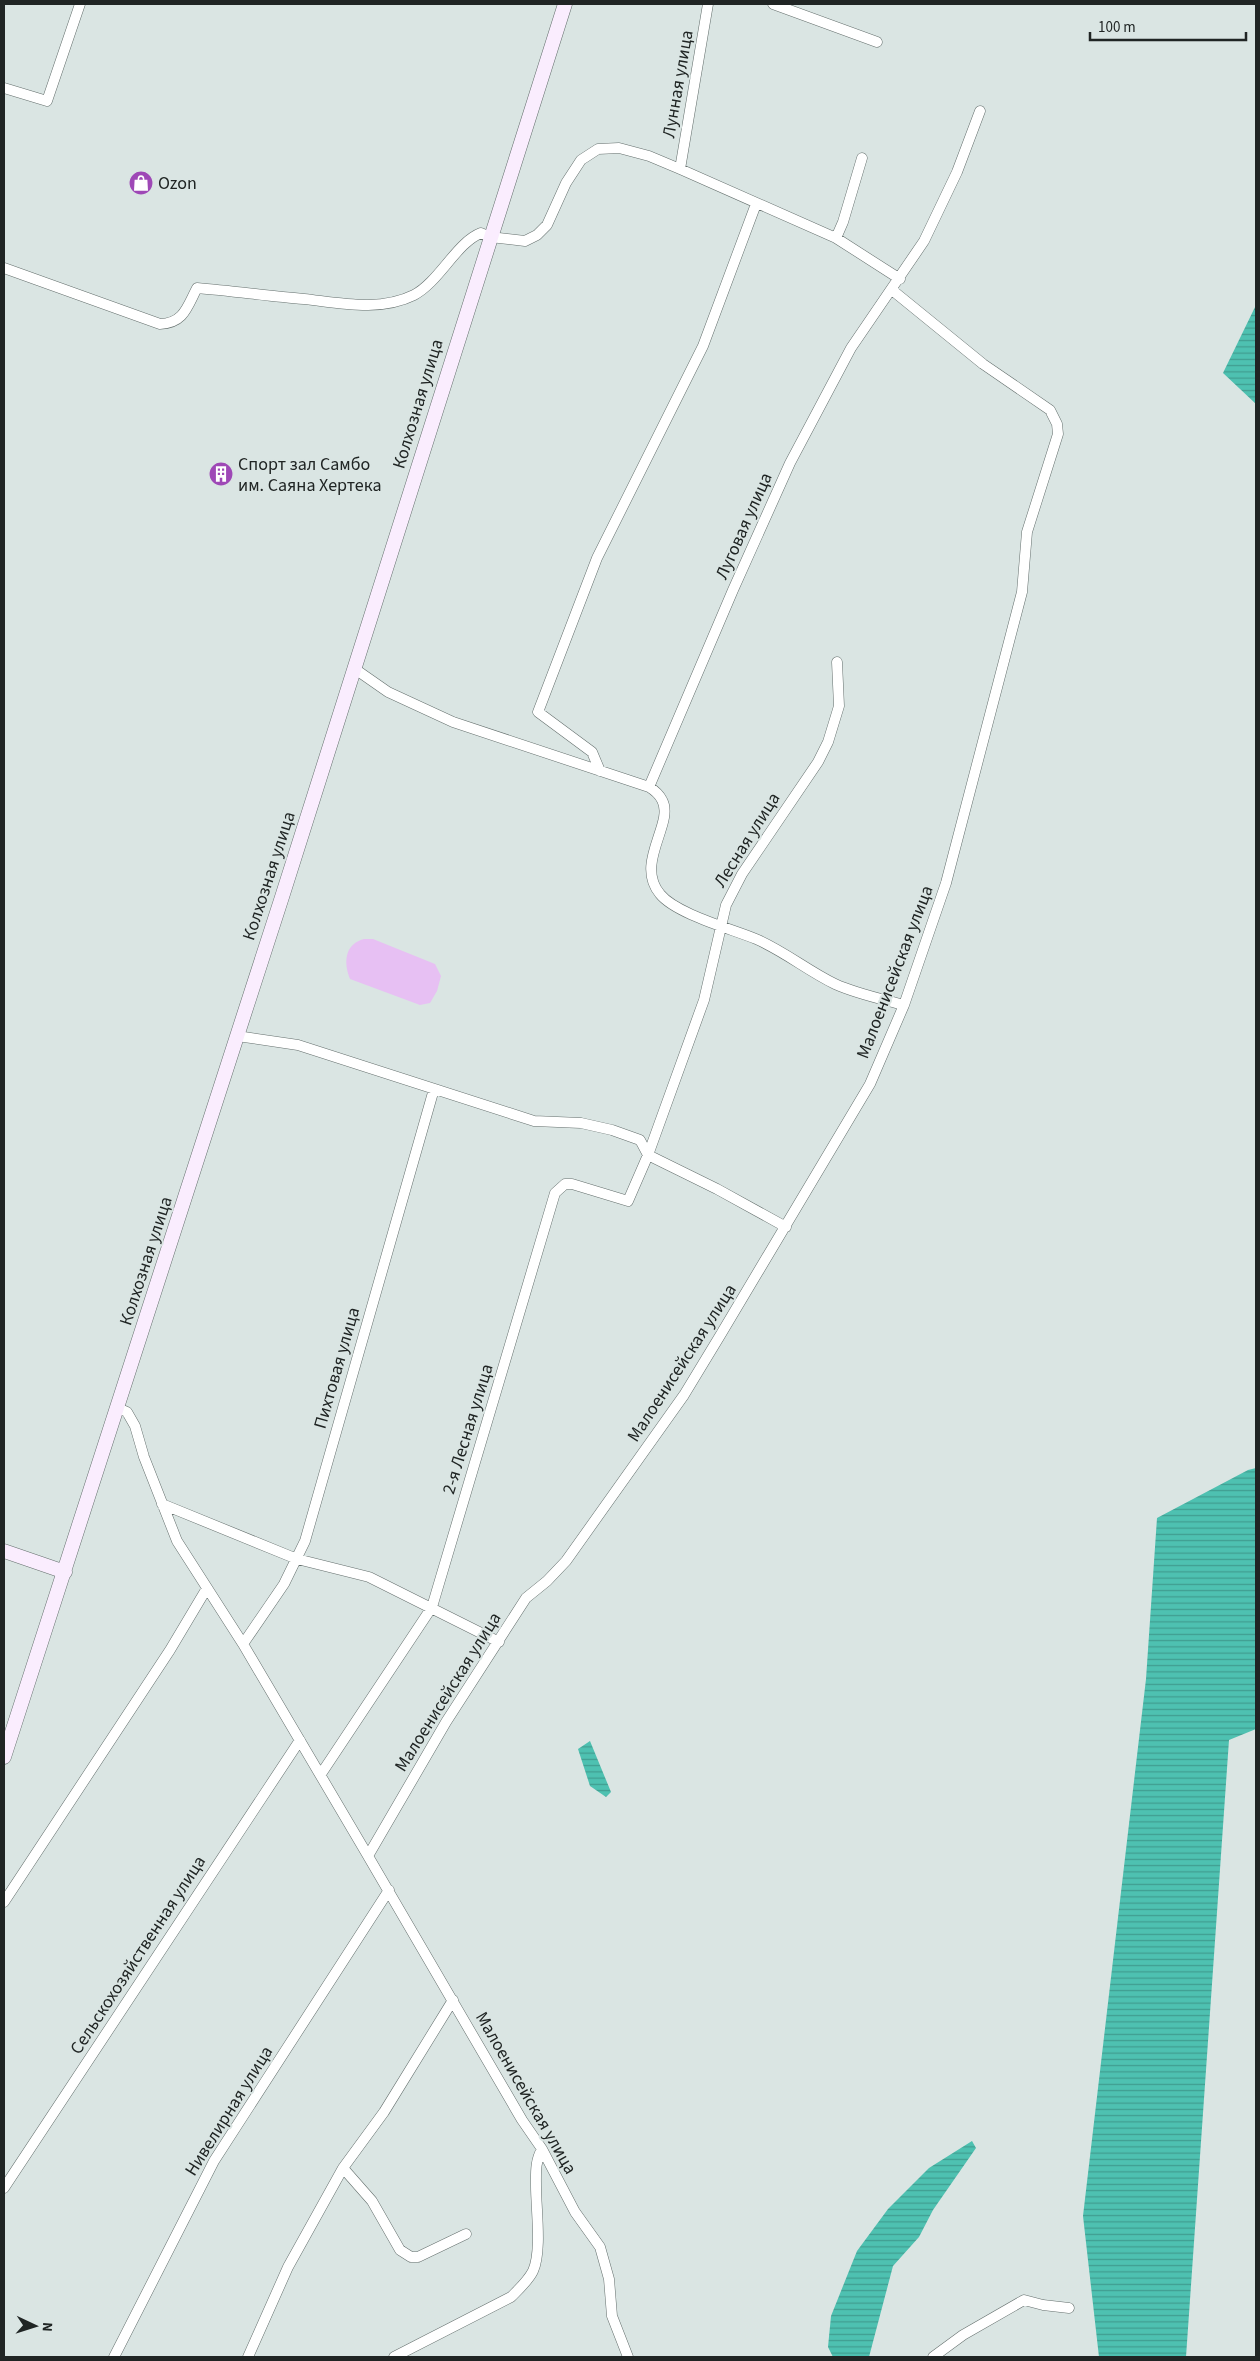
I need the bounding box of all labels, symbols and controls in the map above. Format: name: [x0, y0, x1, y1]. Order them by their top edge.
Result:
scale bar: [1090, 10, 1246, 42]
text: 100 m: [1098, 17, 1136, 38]
street label: Лунная улица: [656, 28, 700, 140]
shop icon: Ozon: [128, 170, 154, 196]
place label: Ozon: [158, 171, 197, 196]
street label: Колхозная улица: [386, 336, 450, 472]
place label: Спорт зал Самбо им. Саяна Хертека: [238, 452, 382, 498]
building icon: Спорт зал Самбо им. Саяна Хертека: [208, 461, 234, 487]
street label: Луговая улица: [709, 469, 779, 583]
street label: Лесная улица: [708, 788, 786, 892]
street label: Колхозная улица: [236, 808, 302, 944]
street label: Малоенисейская улица: [850, 882, 940, 1062]
street label: Колхозная улица: [113, 1193, 179, 1329]
street label: Малоенисейская улица: [621, 1279, 743, 1447]
street label: Пихтовая улица: [308, 1304, 366, 1432]
street label: 2-я Лесная улица: [436, 1361, 500, 1497]
street label: Малоенисейская улица: [389, 1607, 507, 1777]
street label: Сельскохозяйственная улица: [64, 1851, 212, 2059]
street label: Малоенисейская улица: [469, 2007, 583, 2179]
street label: Нивелирная улица: [179, 2041, 279, 2181]
north arrow: [10, 2301, 60, 2351]
text: N: [37, 2321, 57, 2332]

